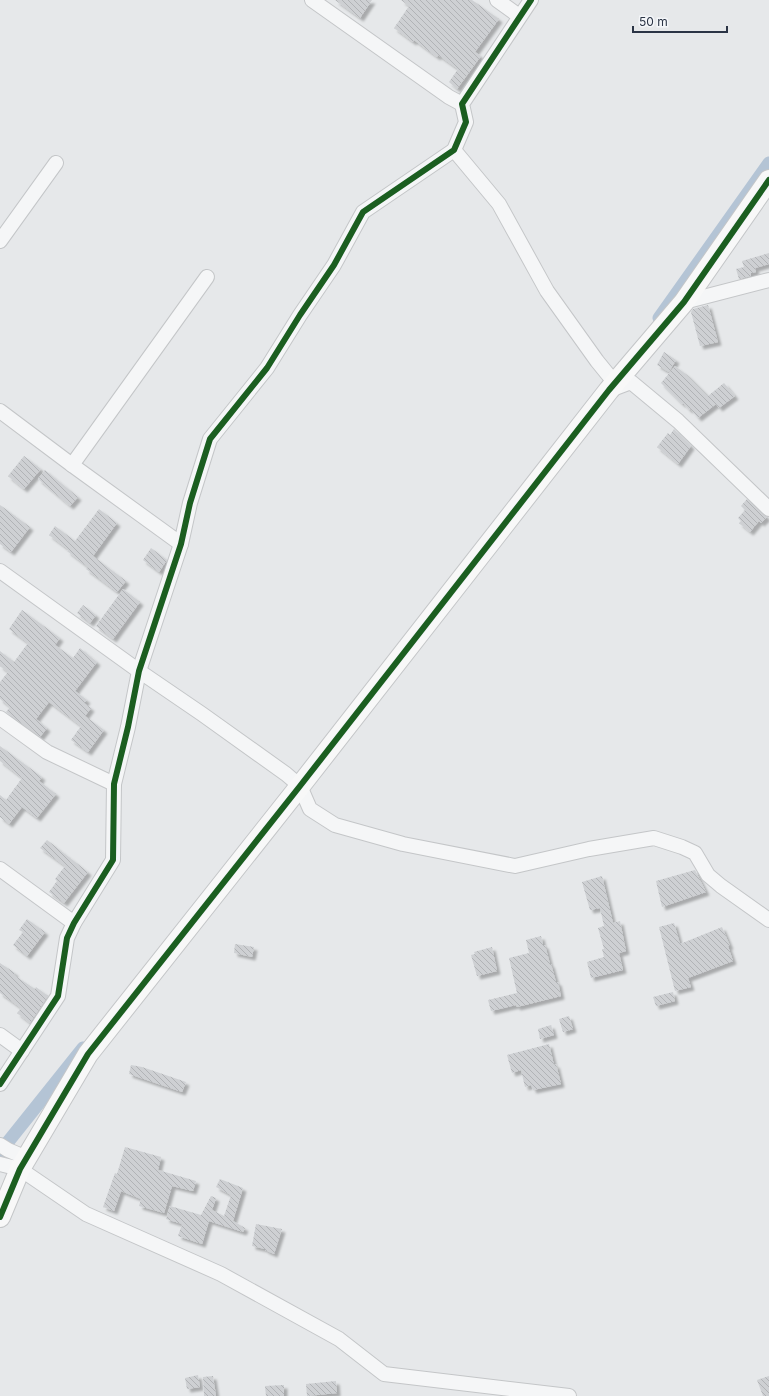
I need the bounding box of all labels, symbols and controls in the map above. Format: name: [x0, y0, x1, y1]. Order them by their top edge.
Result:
scale bar: [633, 8, 727, 34]
text: 50 m: [639, 14, 668, 29]

